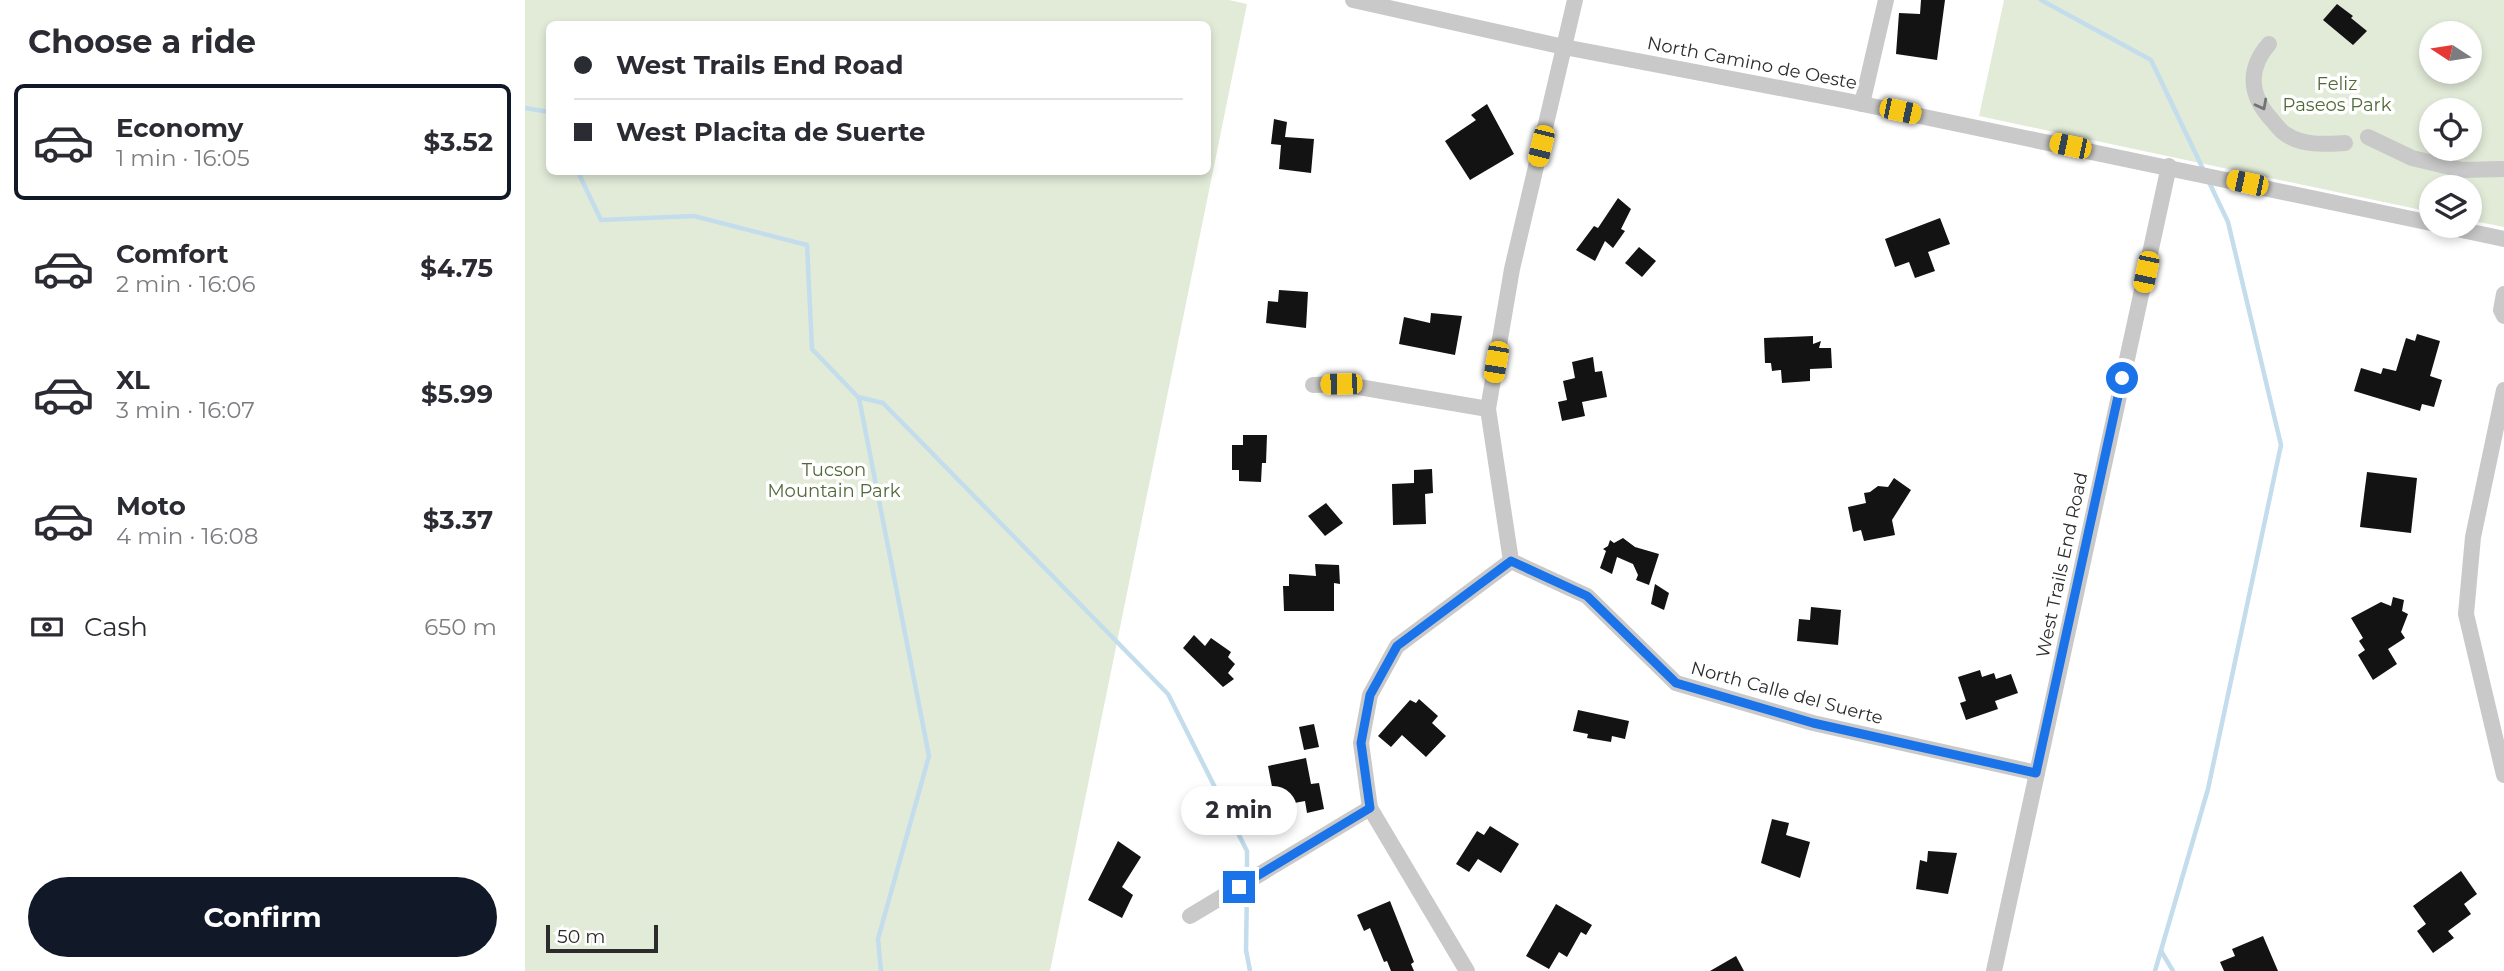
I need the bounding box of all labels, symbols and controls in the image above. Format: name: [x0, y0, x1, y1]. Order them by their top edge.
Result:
north arrow: [2419, 21, 2481, 84]
map controls: [2419, 21, 2482, 238]
text: Choose a ride: [28, 22, 256, 61]
street label: North Camino de Oeste: [1645, 32, 1859, 94]
text: West Trails End Road: [616, 49, 903, 81]
park label: Feliz Paseos Park: [2283, 73, 2392, 116]
car: [1878, 96, 1923, 126]
one-way arrow: [2254, 97, 2267, 110]
button: locate: [2419, 98, 2482, 161]
icon: car: [32, 111, 95, 174]
text: Economy: [116, 112, 243, 144]
text: West Placita de Suerte: [616, 116, 926, 148]
car: [1526, 123, 1557, 169]
text: $3.52: [424, 126, 493, 158]
car: [2048, 131, 2093, 161]
text: 1 min · 16:05: [116, 144, 250, 172]
car: [2225, 168, 2270, 198]
button: layers: [2419, 175, 2482, 238]
icon: car: [32, 237, 95, 300]
text: Comfort: [116, 238, 228, 270]
car: [2132, 249, 2161, 295]
text: $4.75: [420, 252, 493, 284]
text: 2 min · 16:06: [116, 270, 256, 298]
car: [1483, 339, 1510, 385]
route start: [2106, 362, 2138, 394]
icon: car: [32, 363, 95, 426]
text: XL: [116, 364, 150, 396]
car: [1320, 373, 1363, 395]
text: $5.99: [421, 378, 493, 410]
text: 3 min · 16:07: [116, 396, 255, 424]
park label: Tucson Mountain Park: [767, 459, 901, 502]
street label: West Trails End Road: [2032, 470, 2092, 660]
icon: car: [32, 489, 95, 552]
text: Moto: [116, 490, 186, 522]
text: $3.37: [423, 504, 493, 536]
text: 4 min · 16:08: [116, 522, 258, 550]
icon: cash: [28, 608, 66, 646]
text: Cash: [84, 611, 148, 643]
text: 650 m: [424, 613, 497, 641]
street label: North Calle del Suerte: [1688, 657, 1886, 729]
callout: 2 min: [1181, 786, 1297, 834]
text: 2 min: [1205, 796, 1273, 824]
route end: [1223, 871, 1255, 903]
button: Confirm: [28, 877, 497, 957]
scale bar: [546, 922, 658, 954]
text: 50 m: [557, 925, 605, 948]

